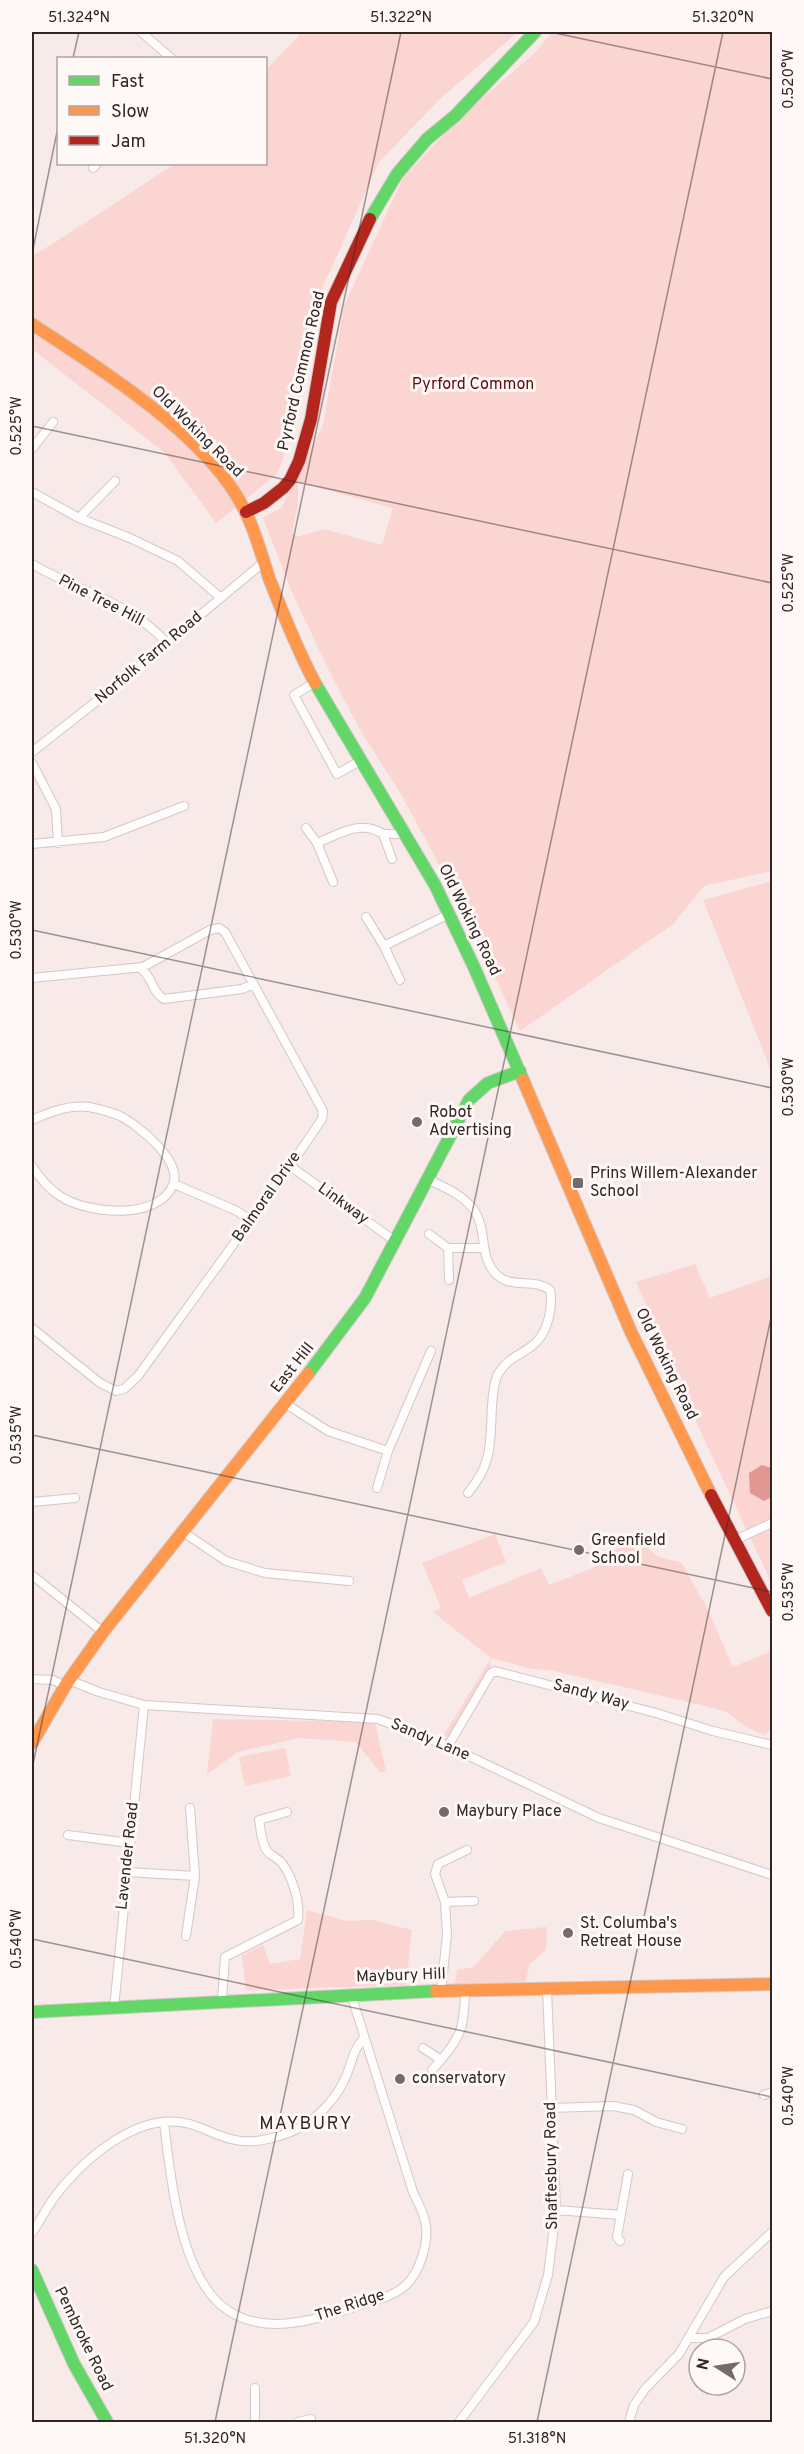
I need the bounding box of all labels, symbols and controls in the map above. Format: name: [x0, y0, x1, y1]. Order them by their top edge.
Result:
text: 51.324°N: [48, 9, 110, 28]
text: 51.322°N: [370, 9, 432, 28]
text: 51.320°N: [692, 9, 754, 28]
text: 0.520°W: [780, 49, 799, 109]
legend: [57, 57, 267, 165]
text: Fast: [111, 71, 144, 94]
text: Slow: [111, 101, 149, 124]
text: Jam: [111, 131, 146, 154]
street label: Pyrford Common Road: [274, 289, 330, 453]
park label: Pyrford Common: [412, 375, 534, 395]
street label: Old Woking Road: [147, 382, 247, 482]
text: 0.525°W: [8, 396, 27, 456]
text: 0.525°W: [780, 553, 799, 613]
street label: Pine Tree Hill: [55, 571, 147, 631]
street label: Norfolk Farm Road: [91, 607, 207, 709]
street label: Old Woking Road: [433, 861, 505, 979]
text: 0.530°W: [8, 900, 27, 960]
text: 0.530°W: [780, 1057, 799, 1117]
place label: Robot Advertising: [429, 1103, 512, 1141]
marker: Robot Advertising: [410, 1115, 424, 1129]
street label: Balmoral Drive: [228, 1148, 306, 1246]
place label: Prins Willem-Alexander School: [590, 1164, 758, 1202]
marker: Prins Willem-Alexander School: [571, 1176, 585, 1190]
street label: Linkway: [313, 1179, 373, 1229]
street label: Old Woking Road: [630, 1305, 702, 1423]
street label: East Hill: [267, 1339, 319, 1397]
text: 0.535°W: [8, 1405, 27, 1465]
place label: Greenfield School: [591, 1531, 666, 1569]
marker: Greenfield School: [572, 1543, 586, 1557]
text: 0.535°W: [780, 1562, 799, 1622]
street label: Sandy Way: [551, 1675, 631, 1715]
street label: Sandy Lane: [387, 1714, 473, 1766]
street label: Lavender Road: [112, 1801, 144, 1911]
place label: Maybury Place: [456, 1802, 562, 1822]
marker: Maybury Place: [437, 1805, 451, 1819]
text: 0.540°W: [8, 1909, 27, 1969]
place label: St. Columba's Retreat House: [580, 1914, 682, 1952]
marker: St. Columba's Retreat House: [561, 1926, 575, 1940]
street label: Maybury Hill: [356, 1964, 446, 1988]
text: 0.540°W: [780, 2066, 799, 2126]
place label: conservatory: [412, 2069, 506, 2089]
marker: conservatory: [393, 2072, 407, 2086]
street label: Shaftesbury Road: [541, 2102, 563, 2230]
district label: MAYBURY: [259, 2113, 353, 2136]
street label: Pembroke Road: [49, 2284, 117, 2394]
street label: The Ridge: [313, 2285, 387, 2327]
north arrow: [687, 2337, 747, 2397]
text: N: [693, 2357, 715, 2372]
text: 51.320°N: [184, 2430, 246, 2449]
text: 51.318°N: [508, 2430, 566, 2449]

